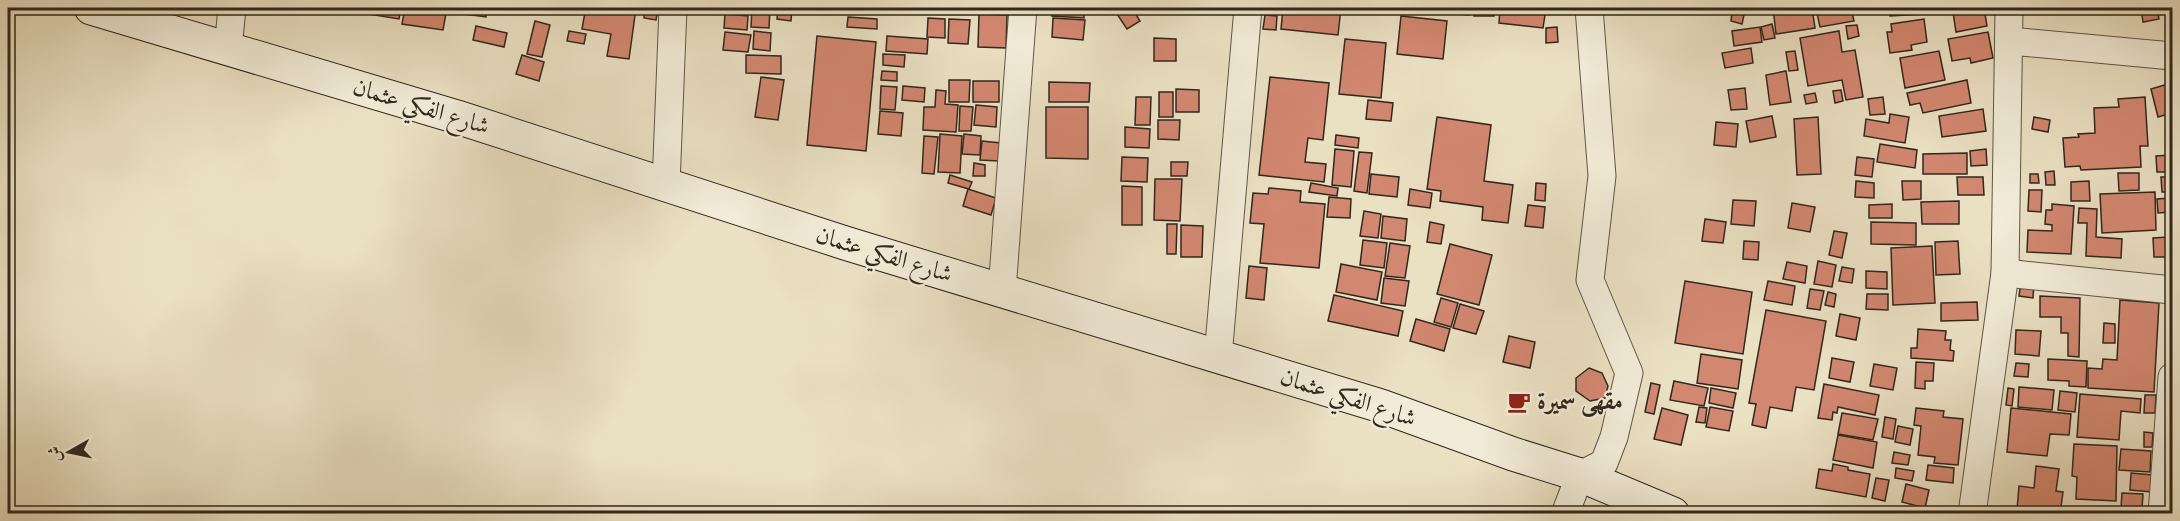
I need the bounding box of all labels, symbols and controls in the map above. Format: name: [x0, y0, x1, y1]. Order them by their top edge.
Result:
street label: شارع الفكي عثمان: [347, 72, 493, 148]
street label: شارع الفكي عثمان: [810, 220, 956, 296]
street label: شارع الفكي عثمان: [1274, 362, 1420, 440]
place label: مقهى سميرة: [1537, 387, 1623, 417]
cafe icon: مقهى سميرة: [1506, 389, 1532, 415]
north arrow: [39, 422, 99, 482]
text: ش: [44, 445, 66, 464]

